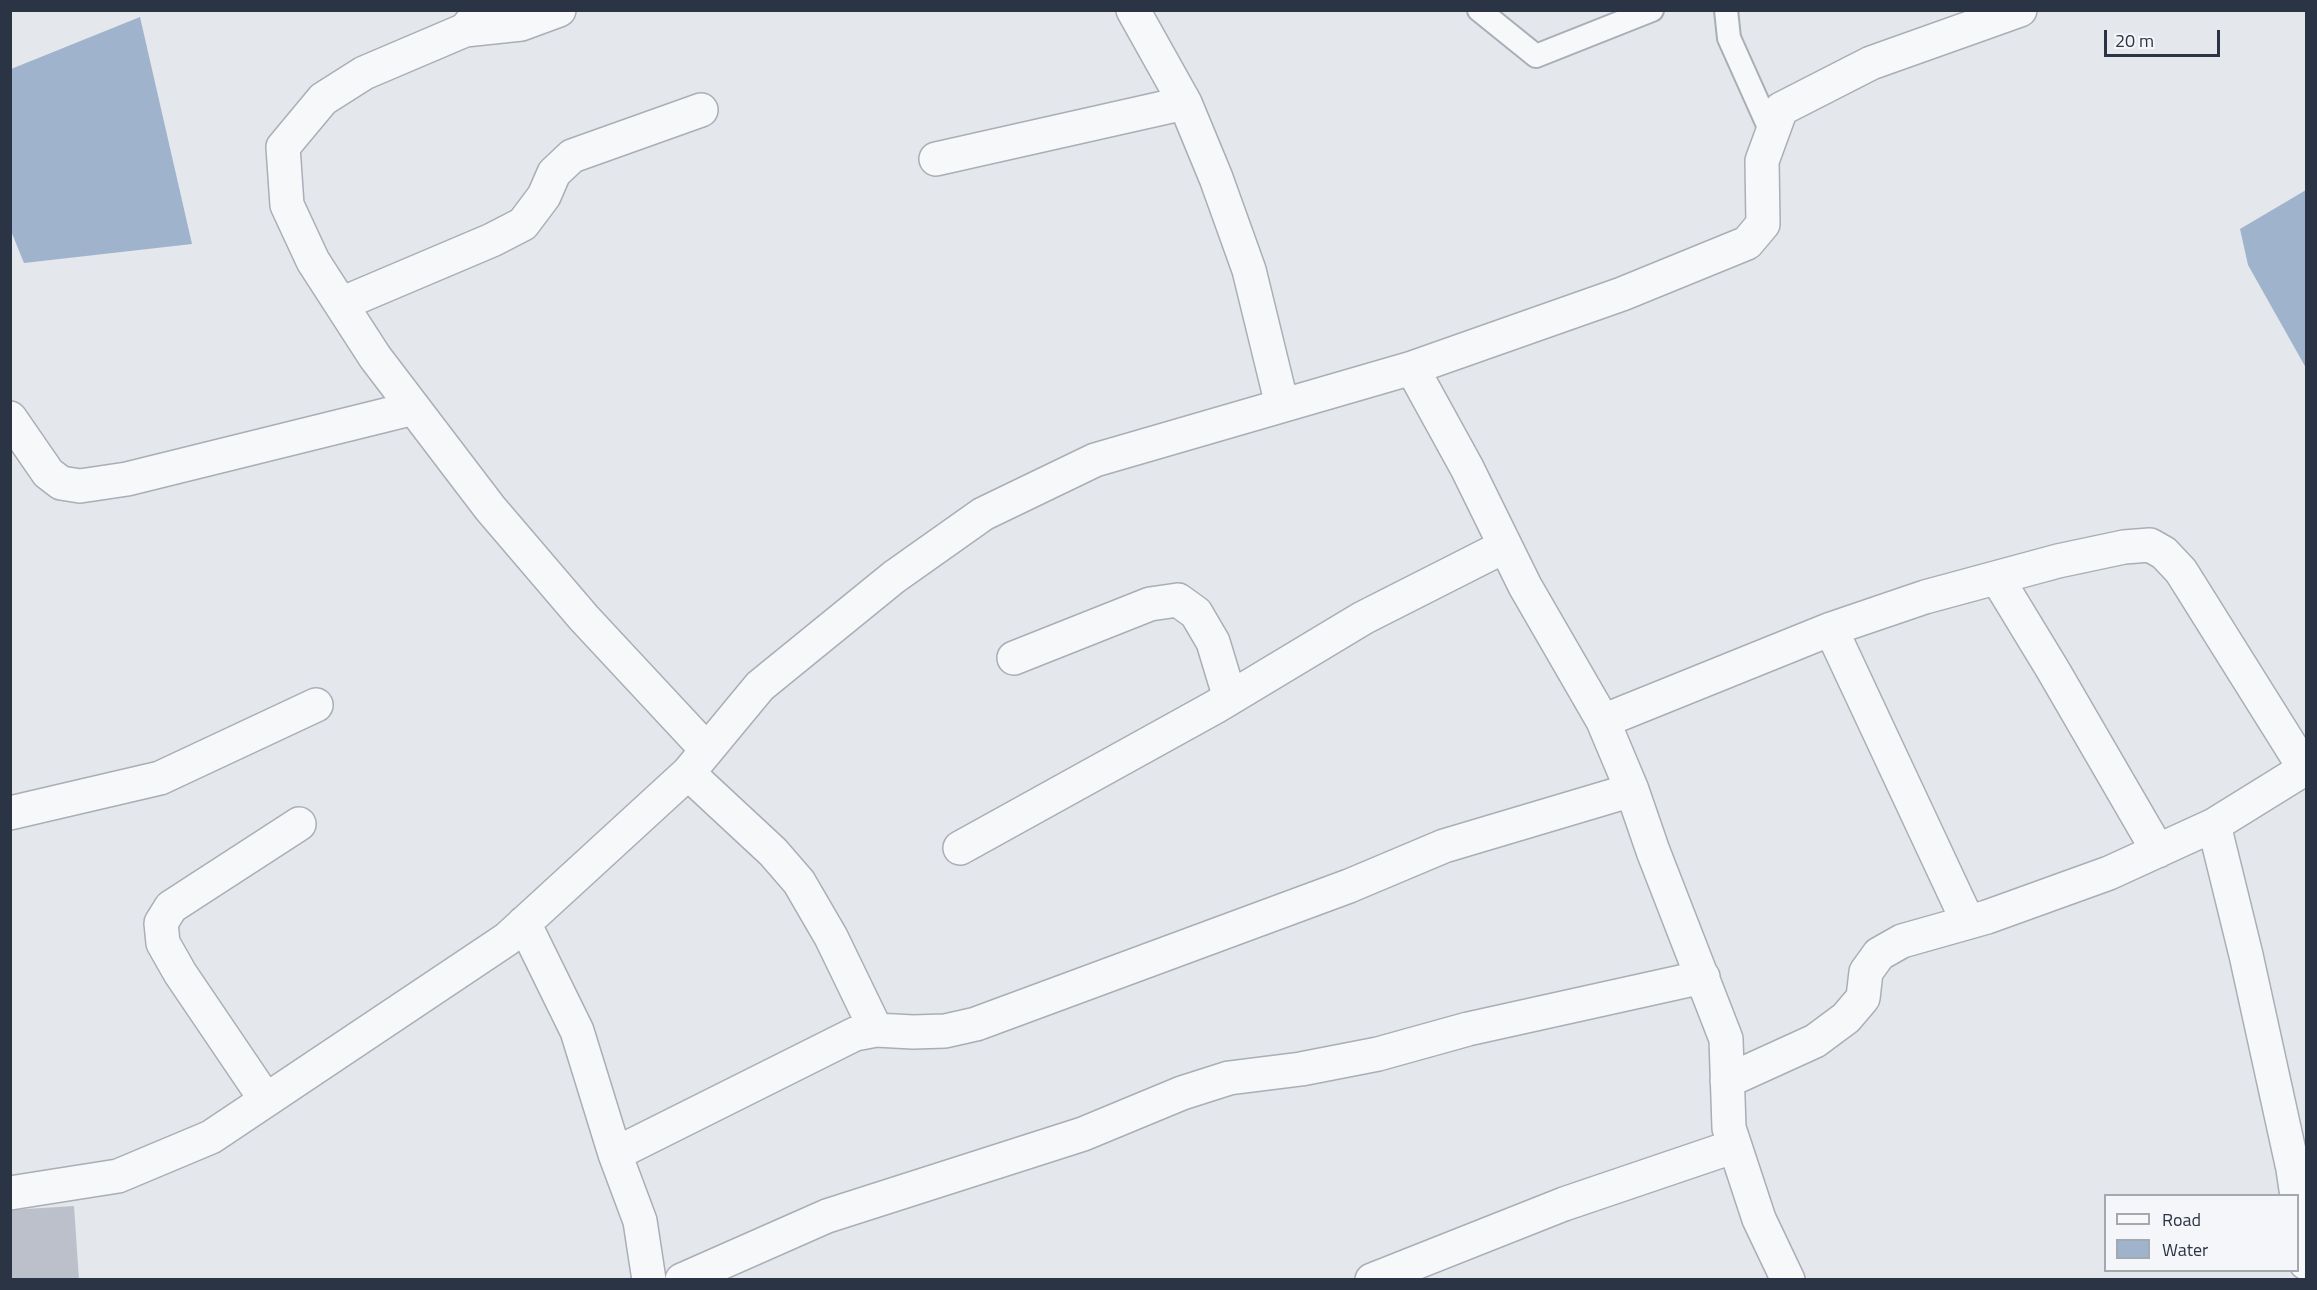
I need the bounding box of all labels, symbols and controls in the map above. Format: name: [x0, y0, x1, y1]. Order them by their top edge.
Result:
scale bar: [2107, 18, 2222, 56]
text: 20 m: [2115, 27, 2154, 54]
legend: [2104, 1194, 2299, 1272]
text: Road: [2162, 1206, 2201, 1233]
text: Water: [2162, 1236, 2208, 1263]

